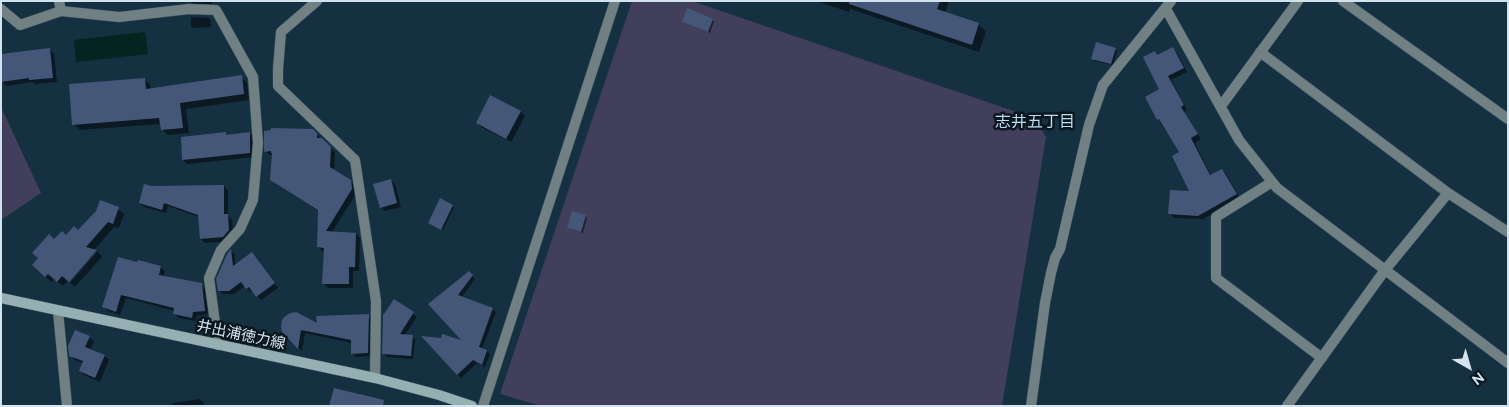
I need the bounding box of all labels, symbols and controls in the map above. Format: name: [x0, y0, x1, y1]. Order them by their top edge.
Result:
district label: 志井五丁目: [995, 112, 1075, 132]
street label: 井出浦徳力線: [195, 317, 287, 353]
north arrow: [1444, 342, 1494, 392]
text: N: [1469, 369, 1487, 388]

